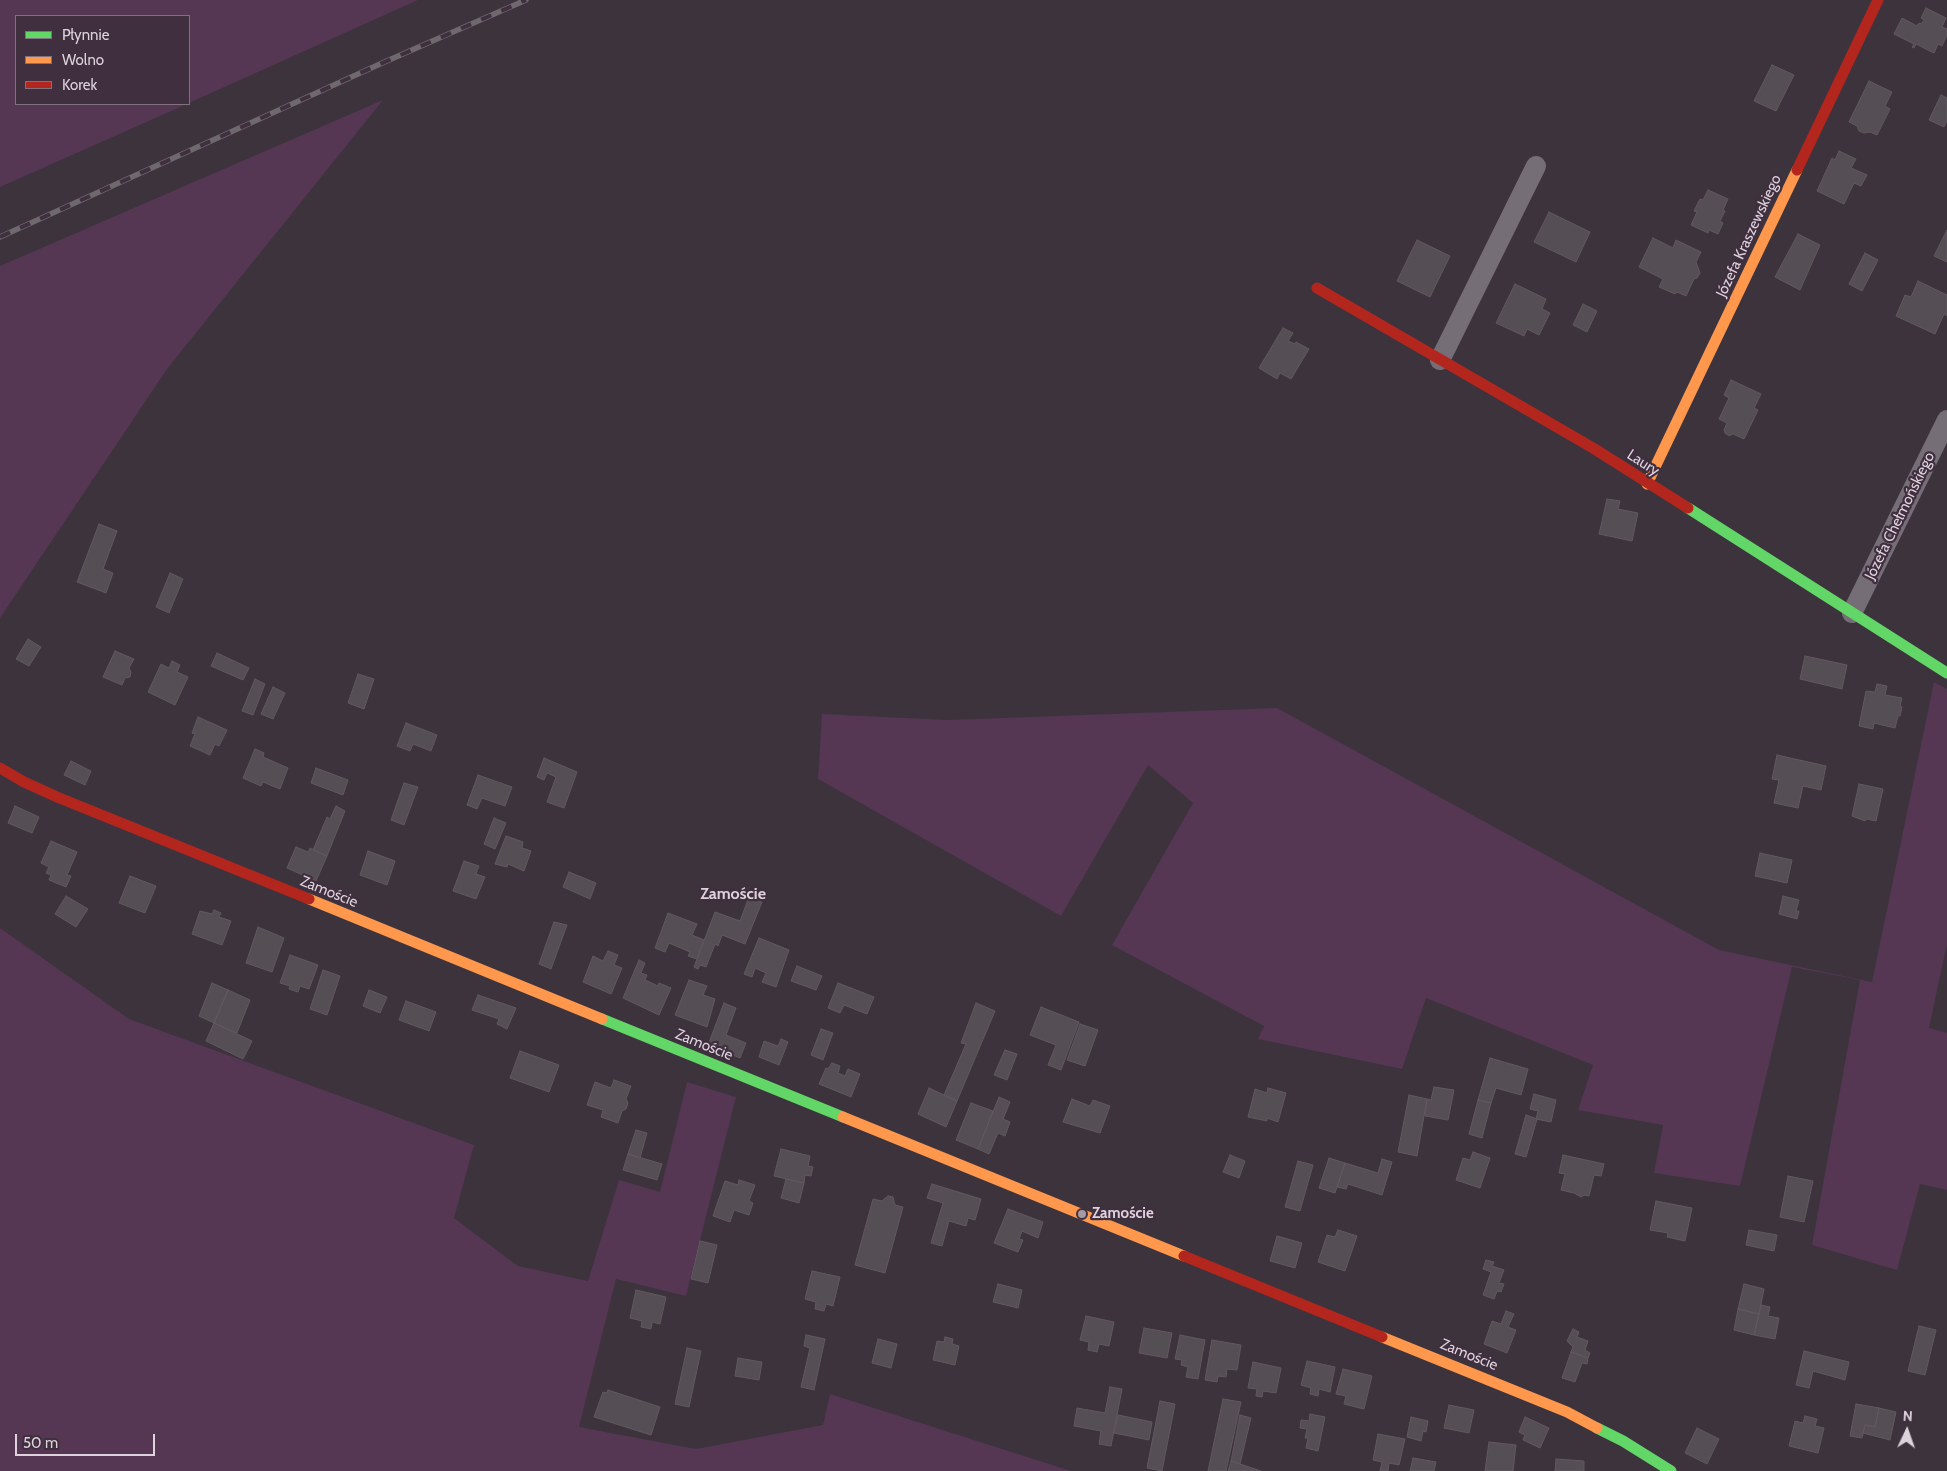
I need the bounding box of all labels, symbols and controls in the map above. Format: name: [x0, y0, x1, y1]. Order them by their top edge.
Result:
legend: [15, 15, 190, 105]
text: Płynnie: [62, 26, 109, 44]
text: Wolno: [62, 51, 104, 69]
text: Korek: [62, 76, 97, 94]
street label: Józefa Kraszewskiego: [1713, 172, 1785, 300]
street label: Laury: [1623, 446, 1663, 480]
street label: Józefa Chełmońskiego: [1861, 449, 1939, 583]
street label: Zamoście: [298, 872, 360, 912]
district label: Zamoście: [700, 884, 766, 904]
street label: Zamoście: [673, 1025, 735, 1065]
place label: Zamoście: [1092, 1205, 1154, 1223]
marker: Zamoście: [1076, 1208, 1088, 1220]
street label: Zamoście: [1438, 1335, 1500, 1375]
north arrow: [1882, 1406, 1932, 1456]
text: N: [1902, 1407, 1913, 1425]
scale bar: [18, 1424, 158, 1456]
text: 50 m: [23, 1434, 58, 1452]

